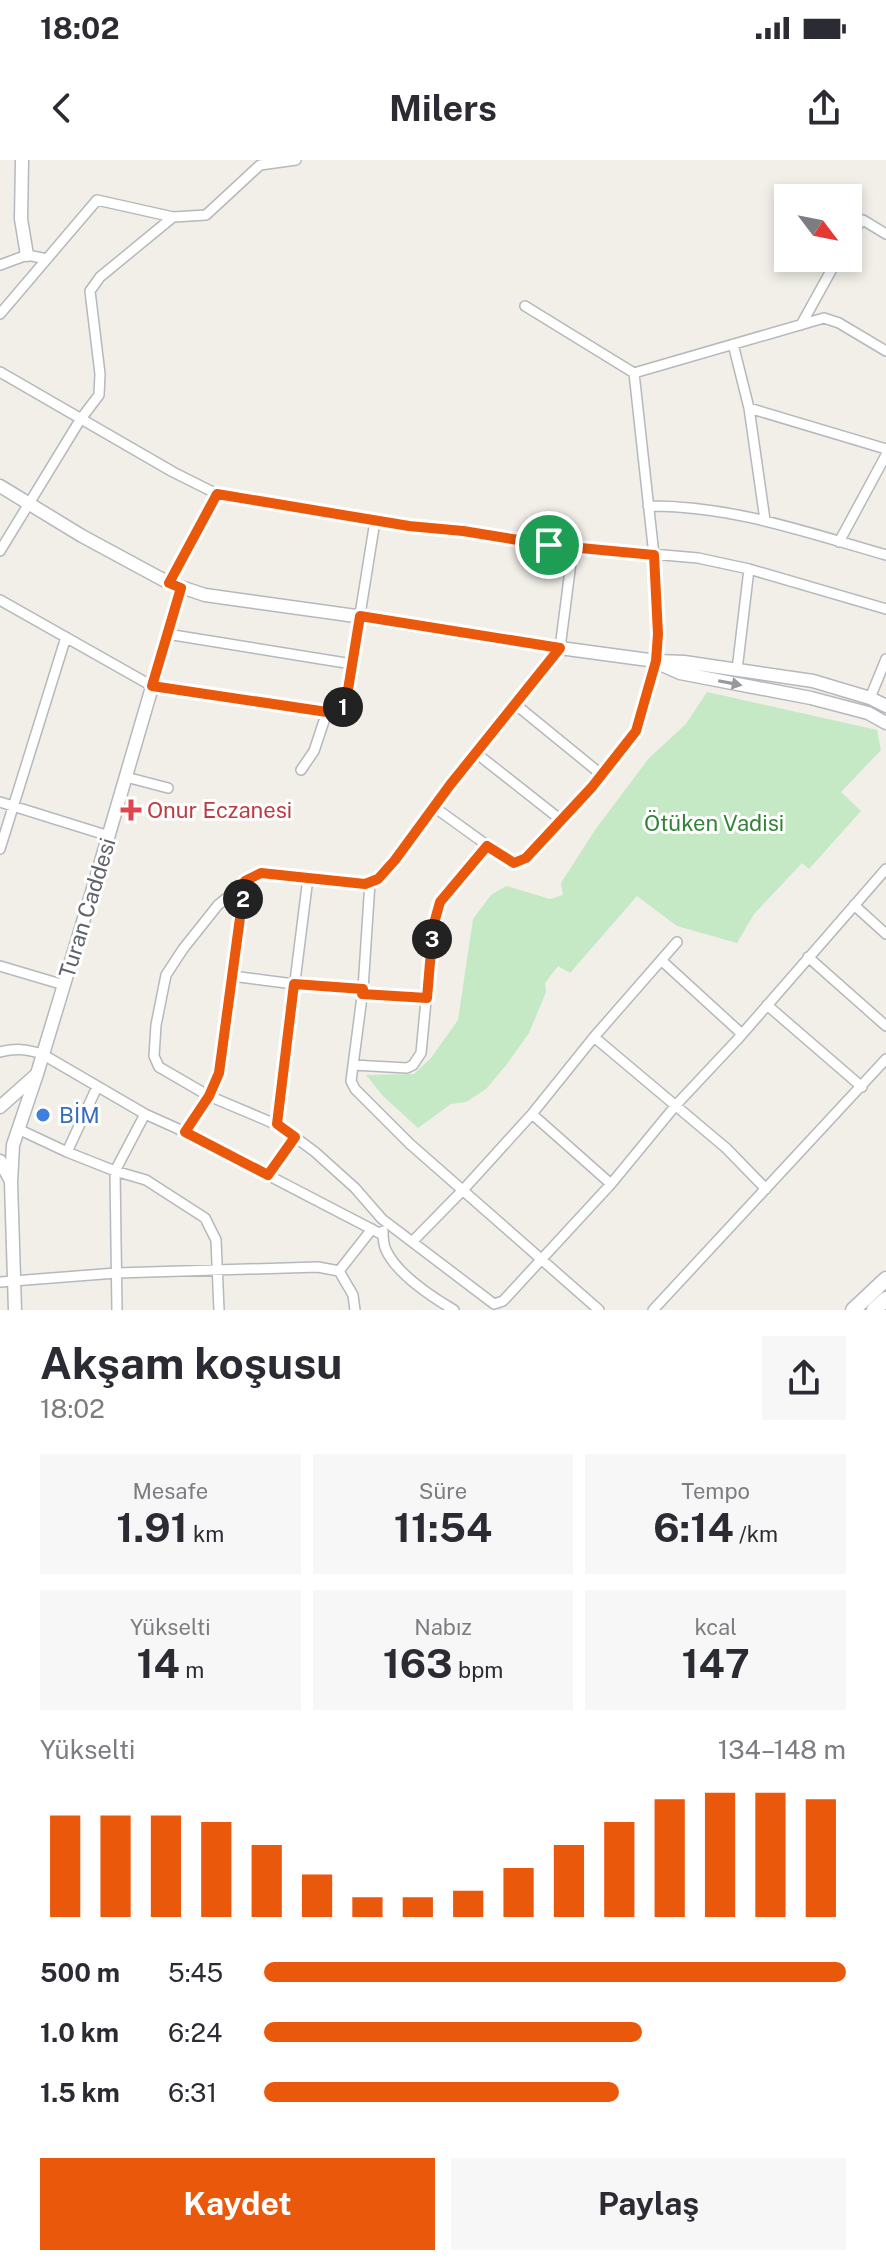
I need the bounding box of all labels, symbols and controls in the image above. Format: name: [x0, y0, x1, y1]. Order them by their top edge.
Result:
text: 18:02: [40, 10, 119, 46]
icon: back: [40, 86, 84, 130]
icon: share: [802, 86, 846, 130]
text: Milers: [389, 87, 497, 129]
north arrow: [774, 184, 862, 272]
map controls: [774, 184, 862, 272]
pin: [515, 511, 583, 579]
icon: arrive: [527, 523, 571, 567]
one-way arrow: [718, 677, 743, 689]
pin: 1: [323, 687, 363, 727]
text: 1: [338, 694, 348, 720]
place label: Onur Eczanesi: [147, 797, 292, 823]
marker: Onur Eczanesi: [122, 801, 140, 819]
park label: Ötüken Vadisi: [644, 809, 784, 836]
street label: Turan Caddesi: [53, 835, 121, 981]
pin: 2: [223, 879, 263, 919]
text: 2: [236, 886, 250, 912]
pin: 3: [412, 919, 452, 959]
text: 3: [425, 926, 439, 952]
place label: BİM: [59, 1101, 100, 1128]
marker: BİM: [34, 1106, 52, 1124]
button: share: [762, 1336, 846, 1420]
text: Akşam koşusu: [40, 1337, 343, 1389]
text: 18:02: [40, 1393, 105, 1424]
text: Mesafe: [132, 1478, 208, 1504]
text: Süre: [419, 1478, 467, 1504]
text: Tempo: [681, 1478, 750, 1504]
text: 1.91: [116, 1504, 188, 1551]
text: 11:54: [394, 1504, 492, 1551]
text: 6:14: [653, 1504, 734, 1551]
text: km: [188, 1521, 224, 1547]
text: /km: [734, 1521, 778, 1547]
text: Yükselti: [130, 1614, 211, 1640]
text: Nabız: [414, 1614, 472, 1640]
text: kcal: [694, 1614, 737, 1640]
text: 14: [136, 1640, 180, 1687]
text: 163: [383, 1640, 453, 1687]
text: 147: [681, 1640, 750, 1687]
text: m: [180, 1657, 204, 1683]
text: bpm: [453, 1657, 503, 1683]
text: Yükselti: [40, 1734, 135, 1765]
text: 134–148 m: [718, 1734, 846, 1765]
text: 500 m: [40, 1957, 120, 1988]
text: 5:45: [168, 1957, 223, 1988]
text: 1.0 km: [40, 2017, 119, 2048]
text: 6:24: [168, 2017, 222, 2048]
text: 1.5 km: [40, 2077, 120, 2108]
text: 6:31: [168, 2077, 217, 2108]
button: Kaydet: [40, 2158, 435, 2250]
button: Paylaş: [451, 2158, 846, 2250]

